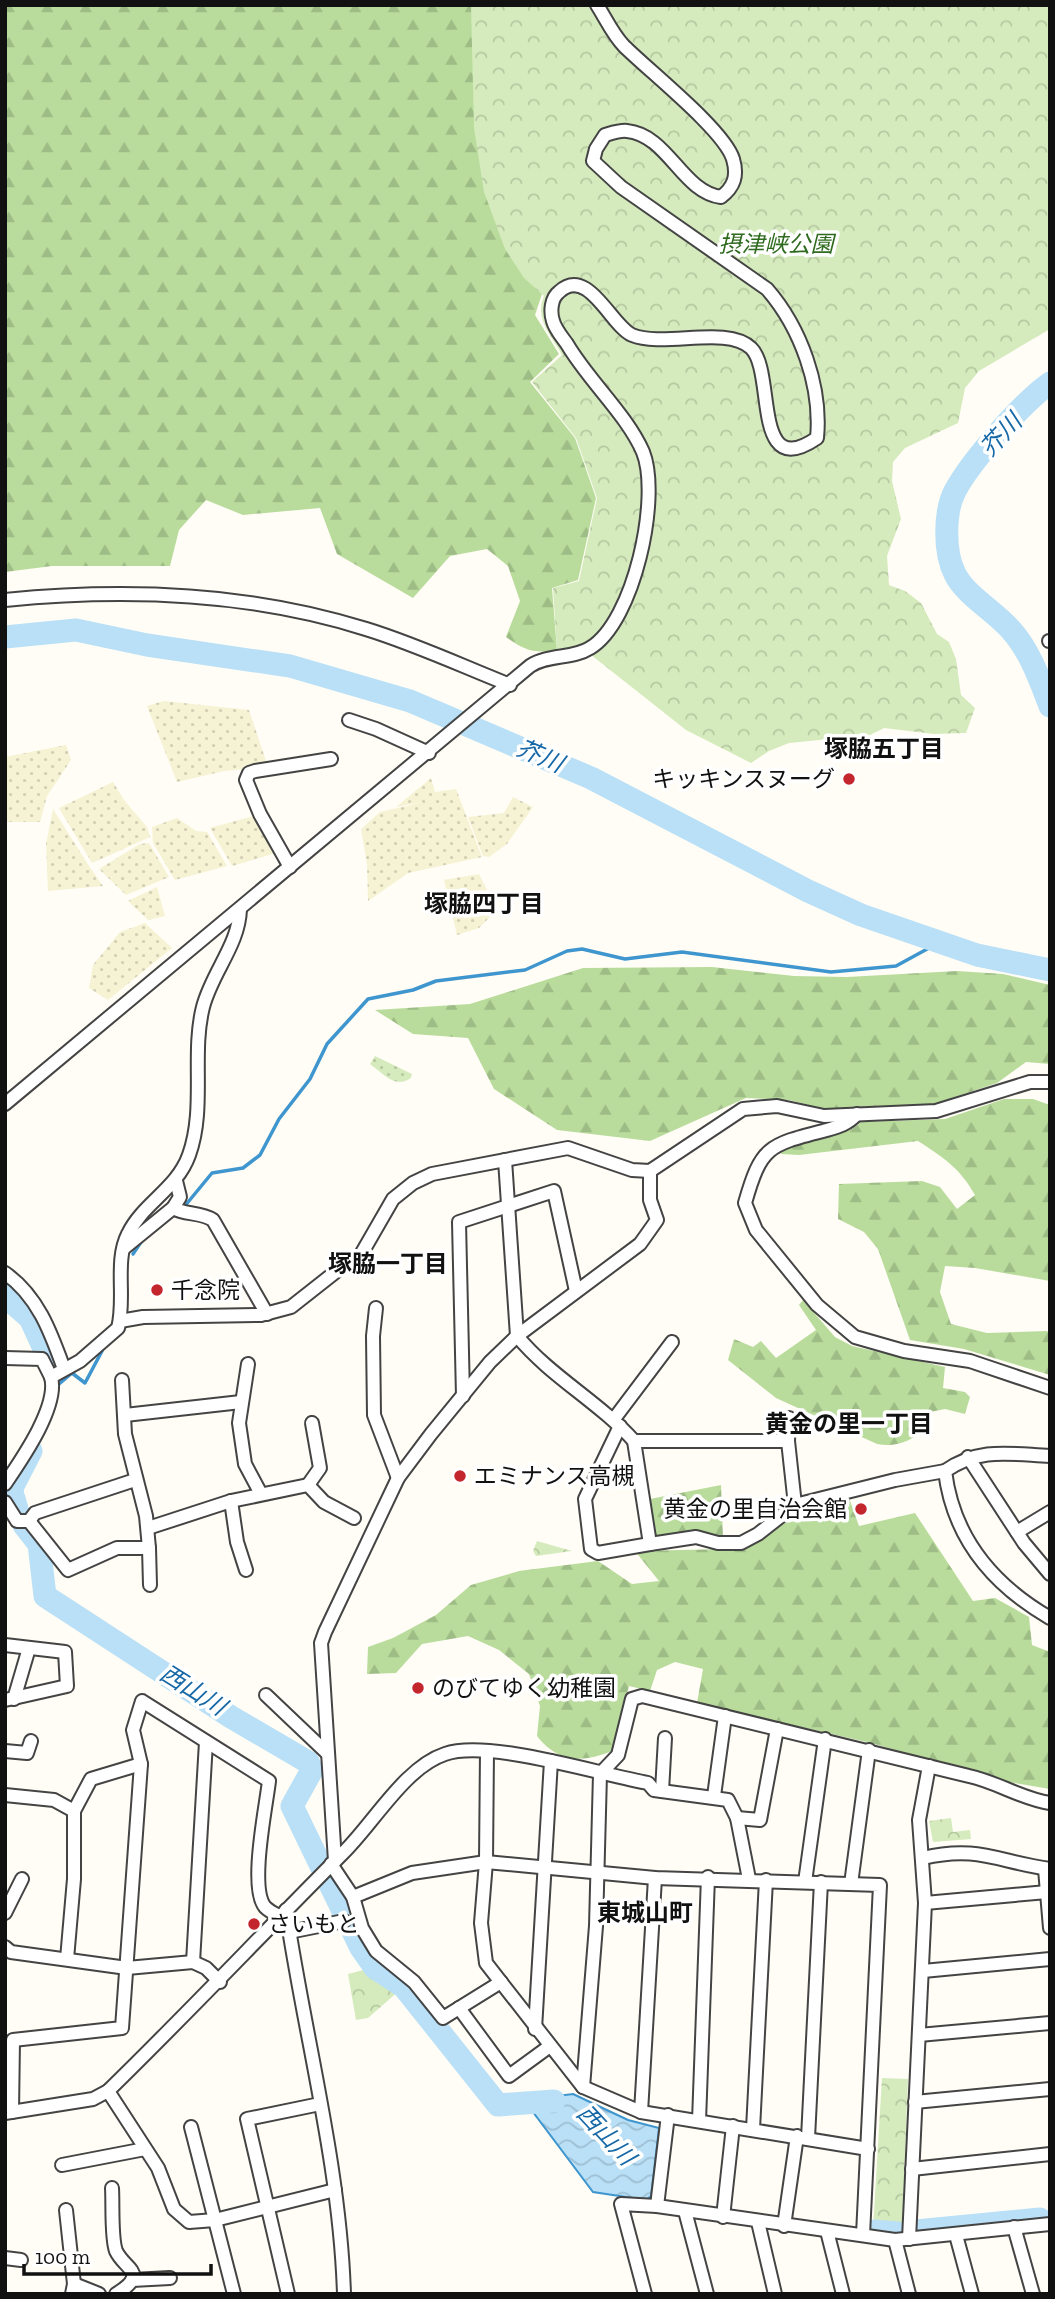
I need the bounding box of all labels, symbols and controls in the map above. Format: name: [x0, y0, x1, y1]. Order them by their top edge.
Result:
park label: 摂津峡公園: [719, 230, 837, 258]
water label: 芥川: [974, 405, 1030, 462]
water label: 芥川: [512, 733, 571, 779]
district label: 塚脇五丁目: [824, 734, 944, 763]
place label: キッキンスヌーグ: [652, 765, 835, 793]
marker: キッキンスヌーグ: [841, 771, 857, 787]
district label: 塚脇四丁目: [424, 889, 544, 918]
district label: 塚脇一丁目: [328, 1249, 448, 1278]
place label: 千念院: [171, 1276, 240, 1304]
marker: 千念院: [149, 1282, 165, 1298]
district label: 黄金の里一丁目: [765, 1409, 933, 1438]
place label: エミナンス高槻: [474, 1462, 635, 1490]
marker: エミナンス高槻: [452, 1468, 468, 1484]
place label: 黄金の里自治会館: [663, 1495, 847, 1523]
marker: 黄金の里自治会館: [853, 1501, 869, 1517]
water label: 西山川: [155, 1658, 234, 1723]
place label: のびてゆく幼稚園: [432, 1674, 616, 1702]
marker: のびてゆく幼稚園: [410, 1680, 426, 1696]
district label: 東城山町: [597, 1898, 693, 1927]
place label: さいもと: [268, 1910, 360, 1938]
marker: さいもと: [246, 1916, 262, 1932]
water label: 西山川: [571, 2098, 644, 2173]
scale bar: [24, 2232, 212, 2276]
text: 100 m: [35, 2244, 90, 2269]

